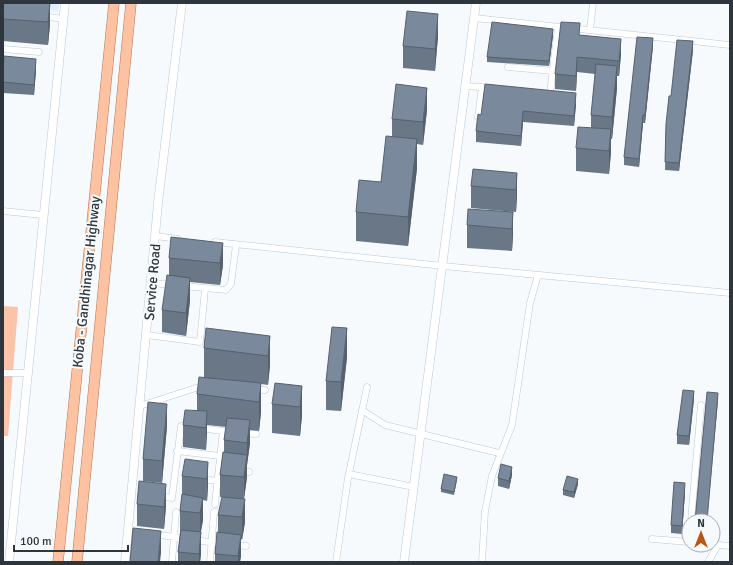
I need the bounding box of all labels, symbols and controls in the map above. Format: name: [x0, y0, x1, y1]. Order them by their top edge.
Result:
street label: Koba - Gandhinagar Highway: [69, 195, 104, 369]
street label: Service Road: [141, 243, 164, 321]
north arrow: [681, 513, 721, 553]
text: N: [697, 517, 705, 530]
scale bar: [14, 527, 128, 553]
text: 100 m: [20, 534, 52, 549]

